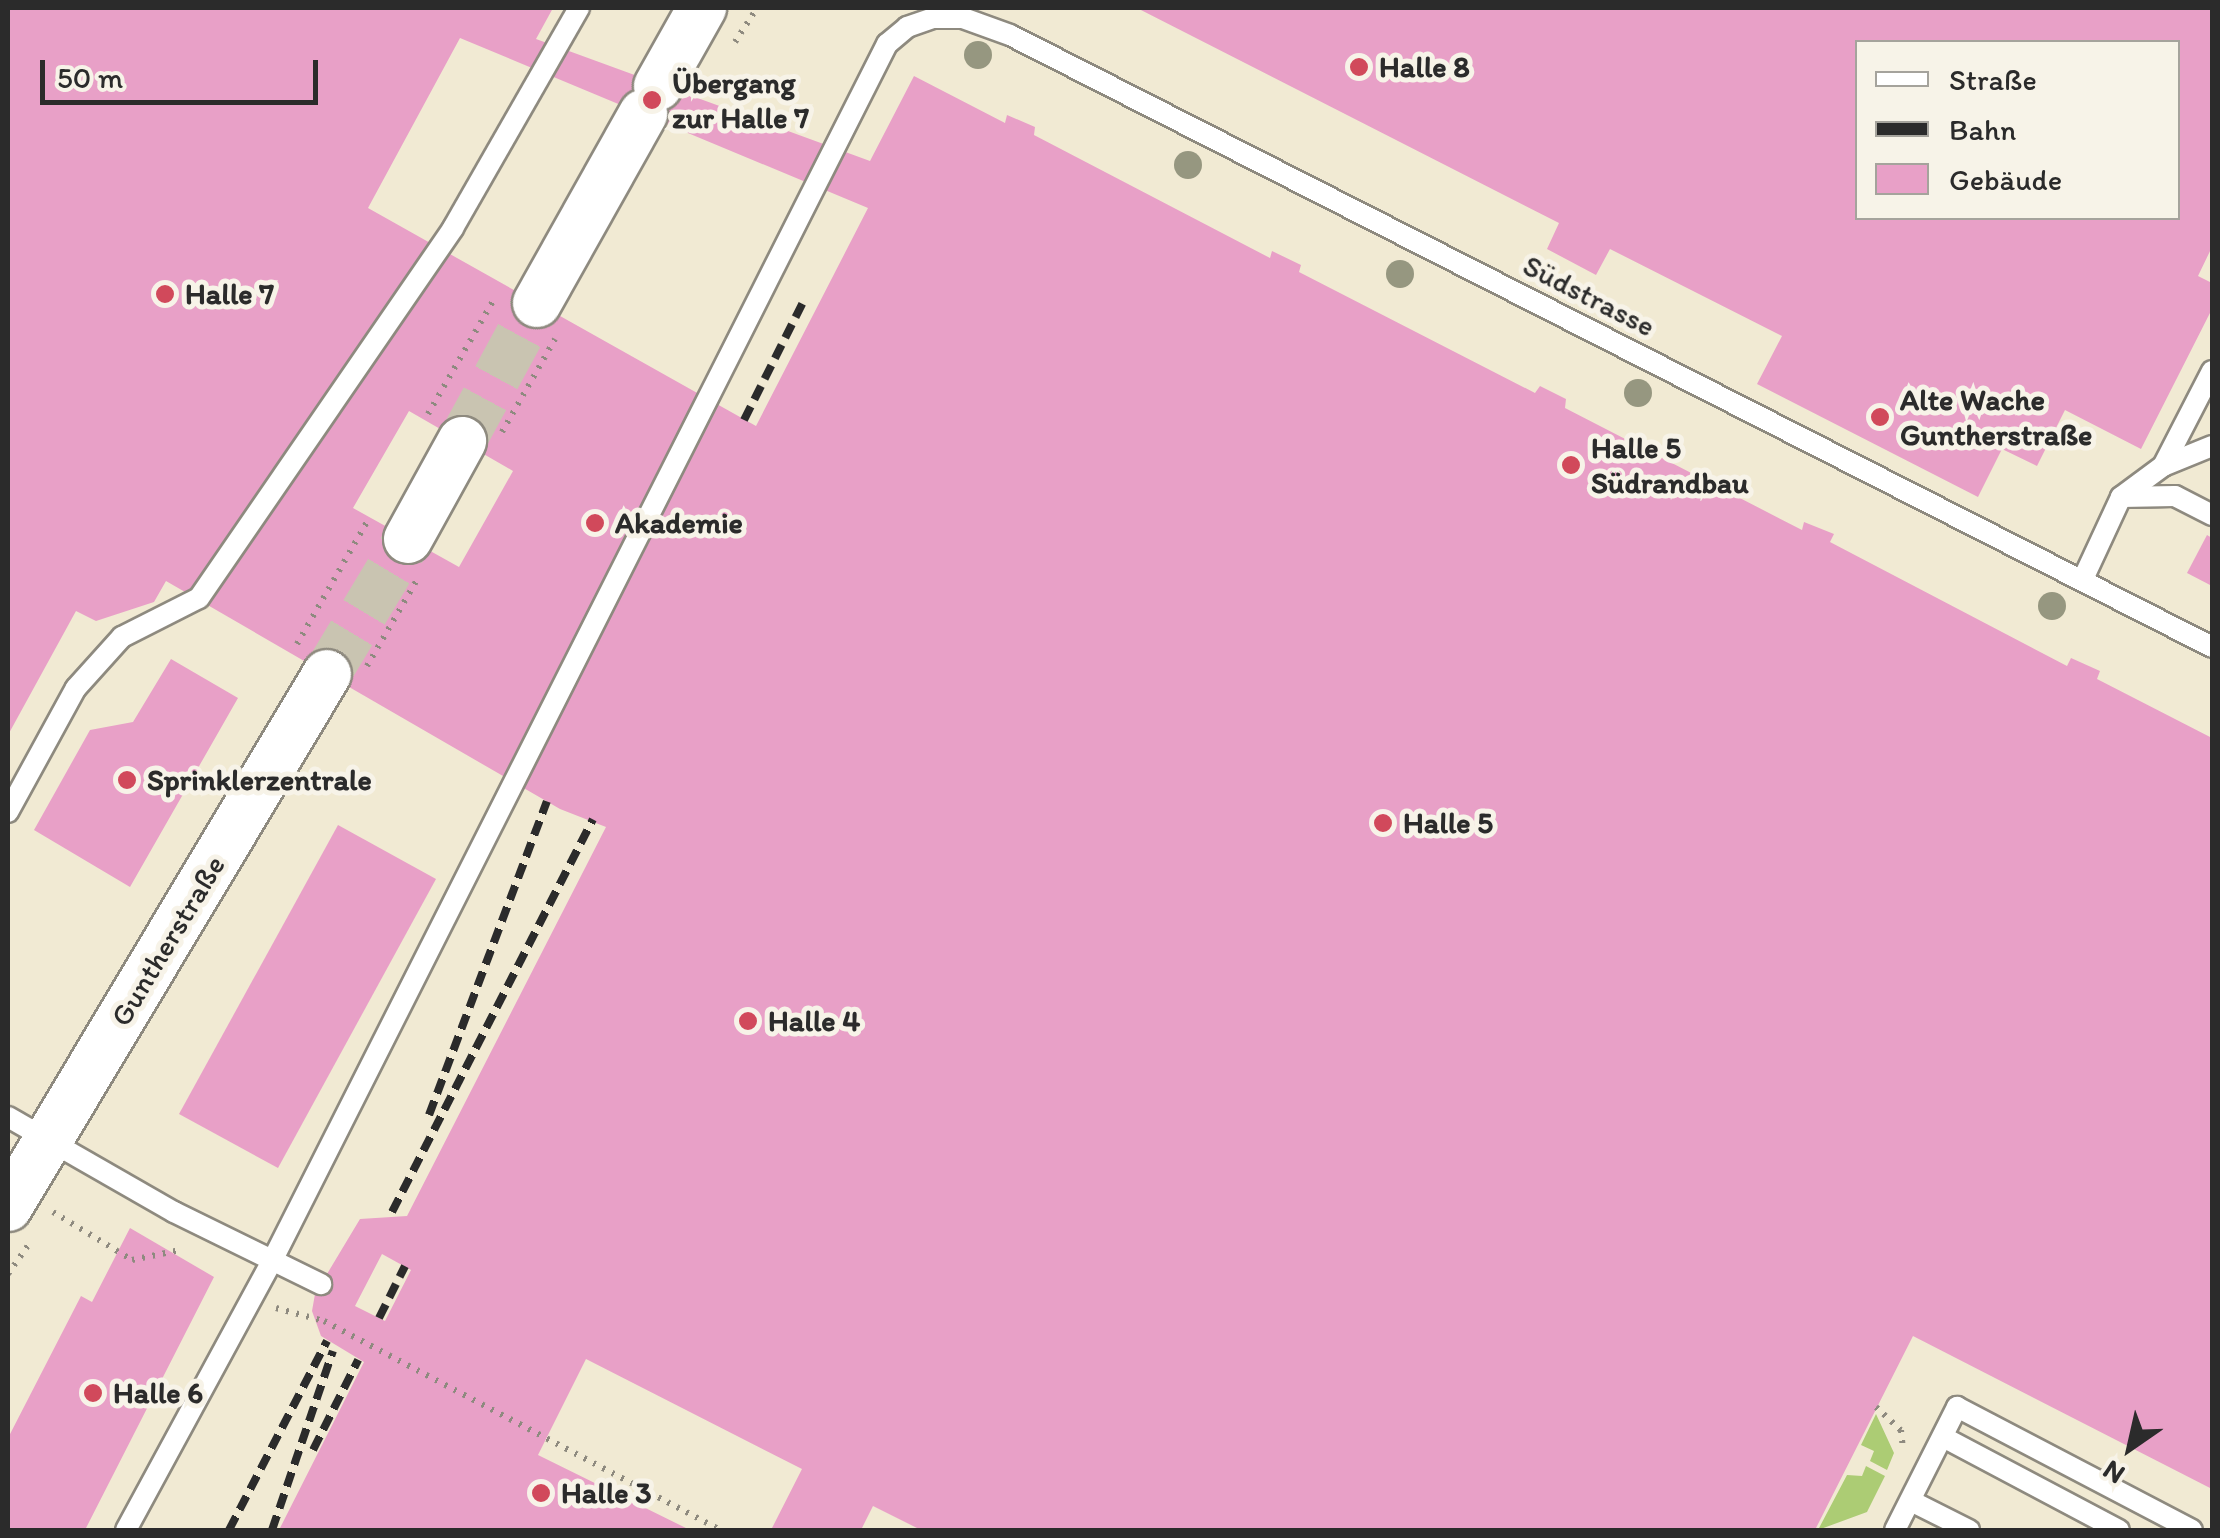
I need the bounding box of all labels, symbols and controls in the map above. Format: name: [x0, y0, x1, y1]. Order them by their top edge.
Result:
scale bar: [45, 40, 322, 102]
legend: [1855, 40, 2180, 220]
place label: Halle 8: [1379, 49, 1470, 85]
marker: Halle 8: [1348, 56, 1370, 78]
text: 50 m: [57, 59, 123, 96]
text: Straße: [1949, 61, 2037, 98]
place label: Übergang zur Halle 7: [672, 65, 810, 136]
marker: Übergang zur Halle 7: [641, 89, 663, 111]
text: Bahn: [1949, 111, 2016, 148]
text: Gebäude: [1949, 161, 2062, 198]
street label: Südstrasse: [1517, 247, 1661, 345]
place label: Halle 7: [185, 276, 274, 312]
marker: Halle 7: [154, 283, 176, 305]
place label: Alte Wache Guntherstraße: [1900, 382, 2092, 452]
marker: Alte Wache Guntherstraße: [1869, 406, 1891, 428]
place label: Halle 5 Südrandbau: [1591, 430, 1749, 500]
marker: Halle 5 Südrandbau: [1560, 454, 1582, 476]
place label: Akademie: [615, 505, 743, 541]
marker: Akademie: [584, 512, 606, 534]
place label: Sprinklerzentrale: [147, 762, 372, 798]
marker: Sprinklerzentrale: [116, 769, 138, 791]
place label: Halle 5: [1403, 805, 1493, 841]
marker: Halle 5: [1372, 812, 1394, 834]
street label: Guntherstraße: [103, 849, 233, 1033]
place label: Halle 4: [768, 1003, 860, 1039]
marker: Halle 4: [737, 1010, 759, 1032]
place label: Halle 6: [113, 1375, 203, 1411]
marker: Halle 6: [82, 1382, 104, 1404]
north arrow: [2080, 1398, 2180, 1498]
text: N: [2096, 1453, 2131, 1492]
place label: Halle 3: [561, 1475, 652, 1511]
marker: Halle 3: [530, 1482, 552, 1504]

